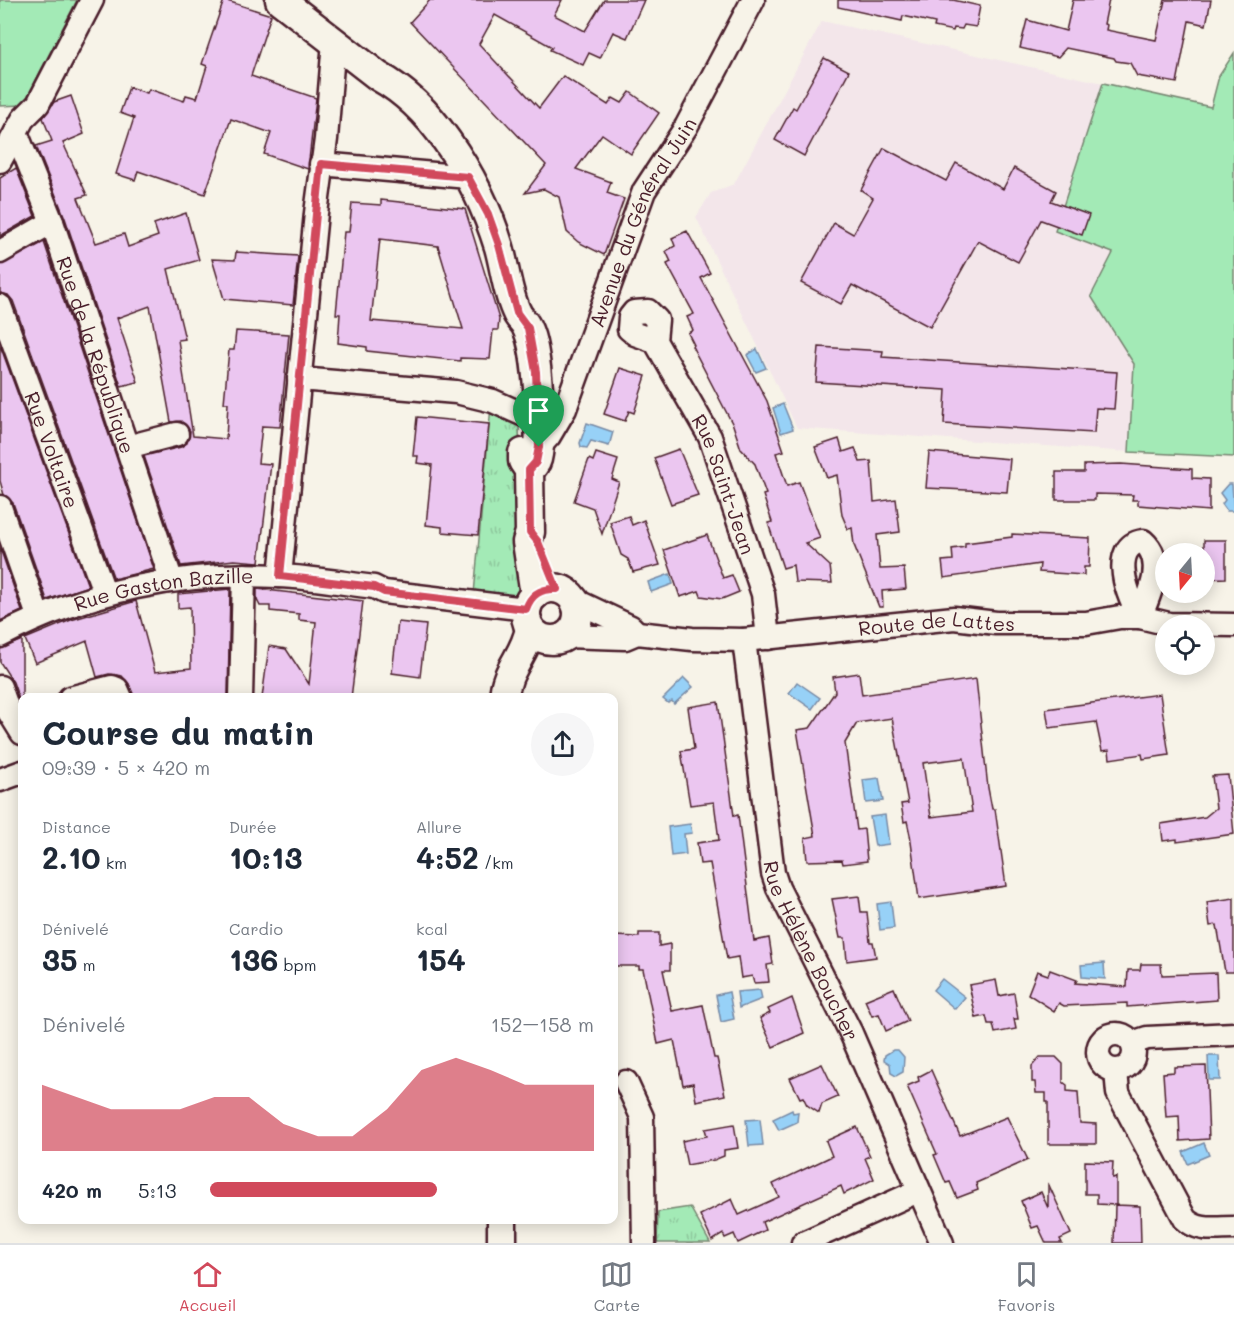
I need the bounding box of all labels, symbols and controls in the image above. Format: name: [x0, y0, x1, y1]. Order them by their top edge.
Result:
street label: Avenue du Général Juin: [583, 113, 702, 331]
street label: Rue de la République: [51, 253, 141, 457]
pin: [513, 385, 564, 447]
street label: Rue Voltaire: [19, 388, 86, 512]
icon: arrive: [522, 394, 555, 427]
street label: Rue Saint-Jean: [686, 409, 762, 558]
north arrow: [1155, 543, 1215, 603]
map controls: [1155, 543, 1215, 675]
street label: Rue Gaston Bazille: [70, 562, 253, 616]
street label: Route de Lattes: [857, 605, 1015, 641]
button: locate: [1155, 615, 1215, 675]
text: Course du matin: [42, 710, 314, 753]
button: share: [531, 713, 594, 776]
text: 09:39 · 5 × 420 m: [42, 754, 210, 780]
text: Distance: [42, 816, 111, 837]
text: Durée: [229, 816, 277, 837]
text: Allure: [416, 816, 462, 837]
text: 2.10: [42, 837, 101, 877]
text: 10:13: [229, 837, 302, 877]
text: 4:52: [416, 837, 479, 877]
text: km: [101, 852, 127, 873]
text: /km: [479, 852, 514, 873]
street label: Rue Hélène Boucher: [759, 859, 866, 1044]
text: Dénivelé: [42, 918, 109, 939]
text: Cardio: [229, 918, 283, 939]
text: kcal: [416, 918, 448, 939]
text: 35: [42, 939, 78, 979]
text: 136: [229, 939, 278, 979]
text: 154: [416, 939, 466, 979]
text: m: [78, 954, 95, 975]
text: bpm: [278, 954, 316, 975]
text: Dénivelé: [42, 1011, 126, 1037]
text: 152–158 m: [491, 1011, 594, 1037]
text: 420 m: [42, 1177, 102, 1203]
text: 5:13: [138, 1177, 177, 1203]
tab: Accueil: [179, 1258, 236, 1315]
tab: Carte: [594, 1258, 640, 1315]
tab: Favoris: [998, 1258, 1055, 1315]

